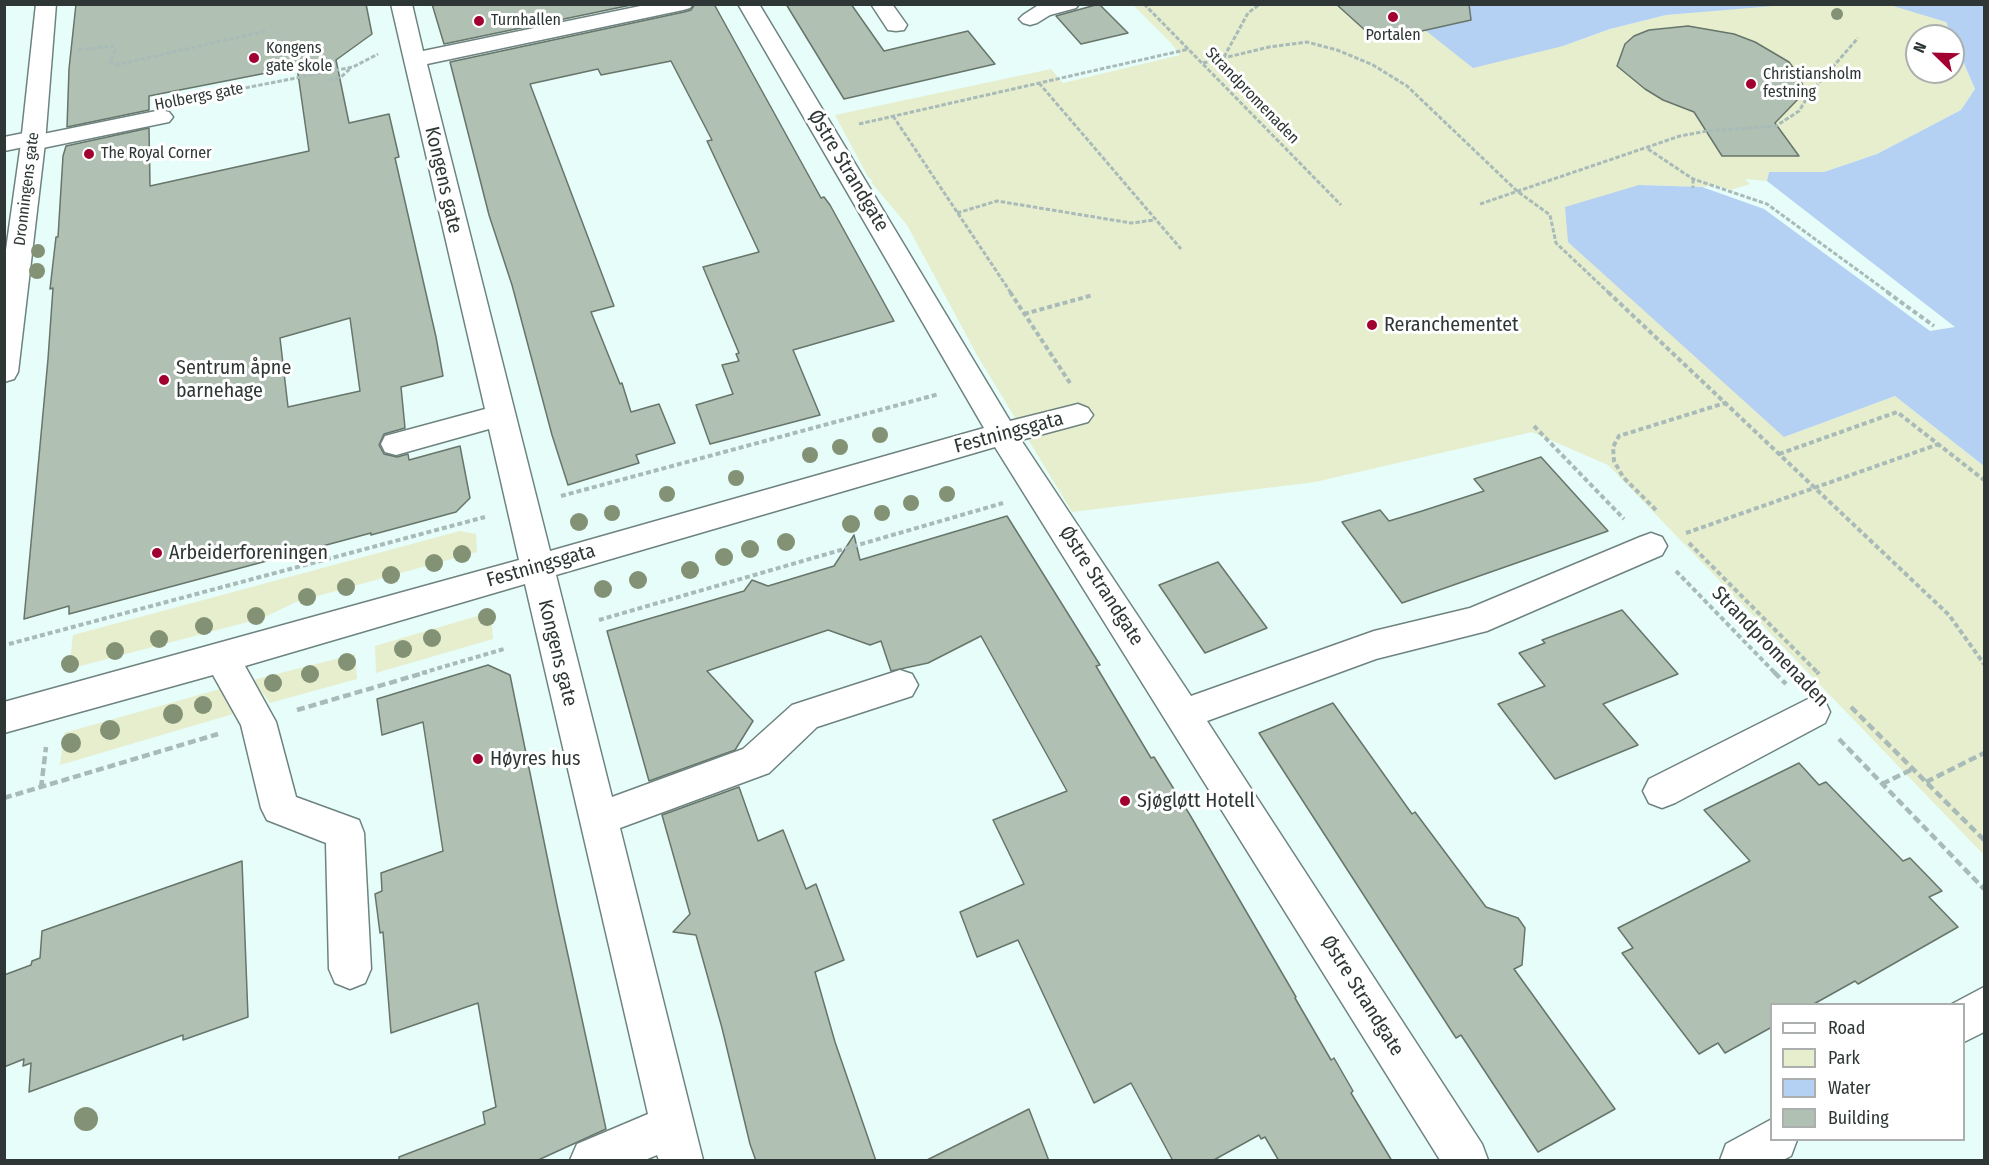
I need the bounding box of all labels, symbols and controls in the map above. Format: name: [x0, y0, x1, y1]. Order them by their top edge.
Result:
marker: Portalen: [1386, 10, 1400, 24]
place label: Turnhallen: [491, 11, 561, 31]
marker: Turnhallen: [472, 14, 486, 28]
north arrow: [1905, 24, 1965, 84]
place label: Portalen: [1365, 26, 1421, 46]
place label: Kongens gate skole: [266, 39, 332, 77]
text: N: [1909, 39, 1930, 56]
street label: Strandpromenaden: [1201, 44, 1303, 148]
marker: Kongens gate skole: [247, 51, 261, 65]
place label: Christiansholm festning: [1763, 65, 1862, 103]
marker: Christiansholm festning: [1744, 77, 1758, 91]
street label: Holbergs gate: [153, 79, 245, 115]
street label: Østre Strandgate: [802, 106, 894, 236]
street label: Kongens gate: [419, 124, 467, 236]
street label: Dronningens gate: [11, 131, 43, 247]
place label: The Royal Corner: [101, 144, 212, 164]
marker: The Royal Corner: [82, 147, 96, 161]
place label: Reranchementet: [1384, 313, 1519, 337]
marker: Reranchementet: [1365, 318, 1379, 332]
place label: Sentrum åpne barnehage: [176, 356, 291, 403]
marker: Sentrum åpne barnehage: [157, 373, 171, 387]
street label: Festningsgata: [952, 407, 1066, 459]
street label: Østre Strandgate: [1054, 522, 1148, 650]
street label: Festningsgata: [484, 539, 598, 593]
place label: Arbeiderforeningen: [169, 541, 328, 565]
marker: Arbeiderforeningen: [150, 546, 164, 560]
street label: Strandpromenaden: [1706, 582, 1834, 712]
street label: Kongens gate: [532, 597, 582, 709]
place label: Høyres hus: [490, 747, 581, 771]
marker: Høyres hus: [471, 752, 485, 766]
place label: Sjøgløtt Hotell: [1137, 789, 1255, 813]
marker: Sjøgløtt Hotell: [1118, 794, 1132, 808]
street label: Østre Strandgate: [1315, 931, 1409, 1061]
legend: [1770, 1003, 1965, 1141]
text: Road: [1828, 1017, 1865, 1039]
text: Park: [1828, 1047, 1860, 1069]
text: Water: [1828, 1077, 1871, 1099]
text: Building: [1828, 1107, 1889, 1129]

